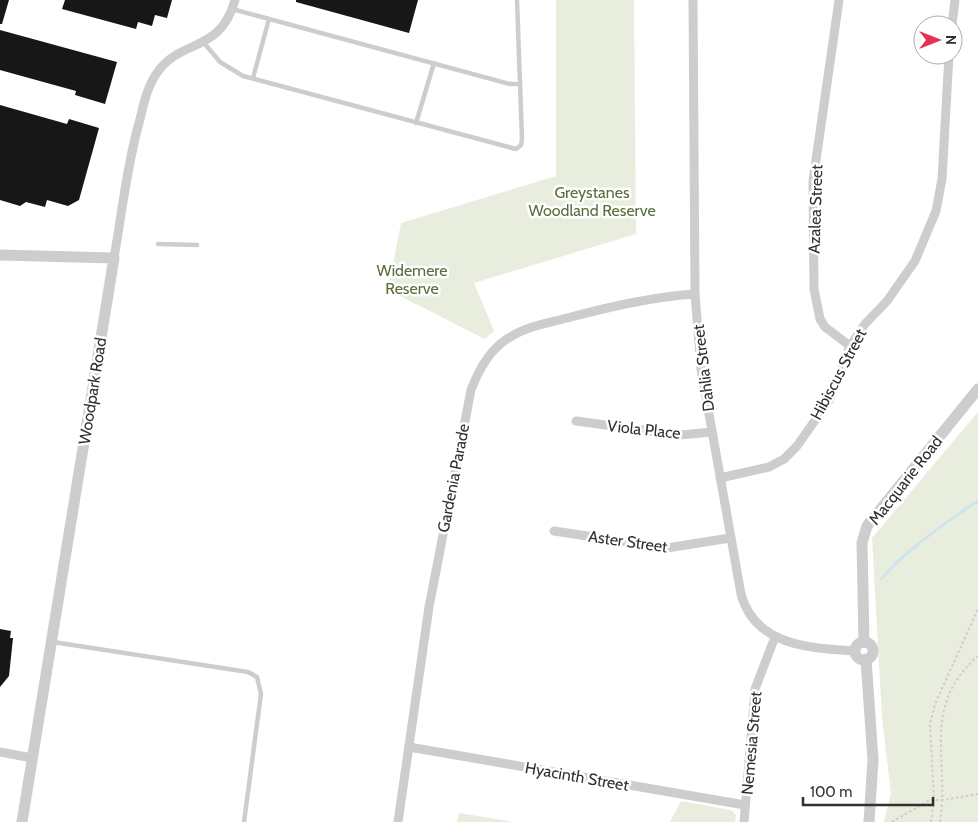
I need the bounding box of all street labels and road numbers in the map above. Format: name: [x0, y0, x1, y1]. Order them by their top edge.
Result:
street label: Azalea Street: [804, 163, 827, 254]
street label: Dahlia Street: [689, 323, 718, 412]
street label: Hibiscus Street: [806, 325, 871, 423]
street label: Woodpark Road: [75, 336, 110, 446]
street label: Viola Place: [606, 416, 682, 443]
street label: Gardenia Parade: [434, 422, 473, 534]
street label: Macquarie Road: [865, 432, 946, 529]
street label: Aster Street: [587, 527, 669, 557]
street label: Nemesia Street: [738, 690, 766, 796]
street label: Hyacinth Street: [524, 758, 631, 795]

